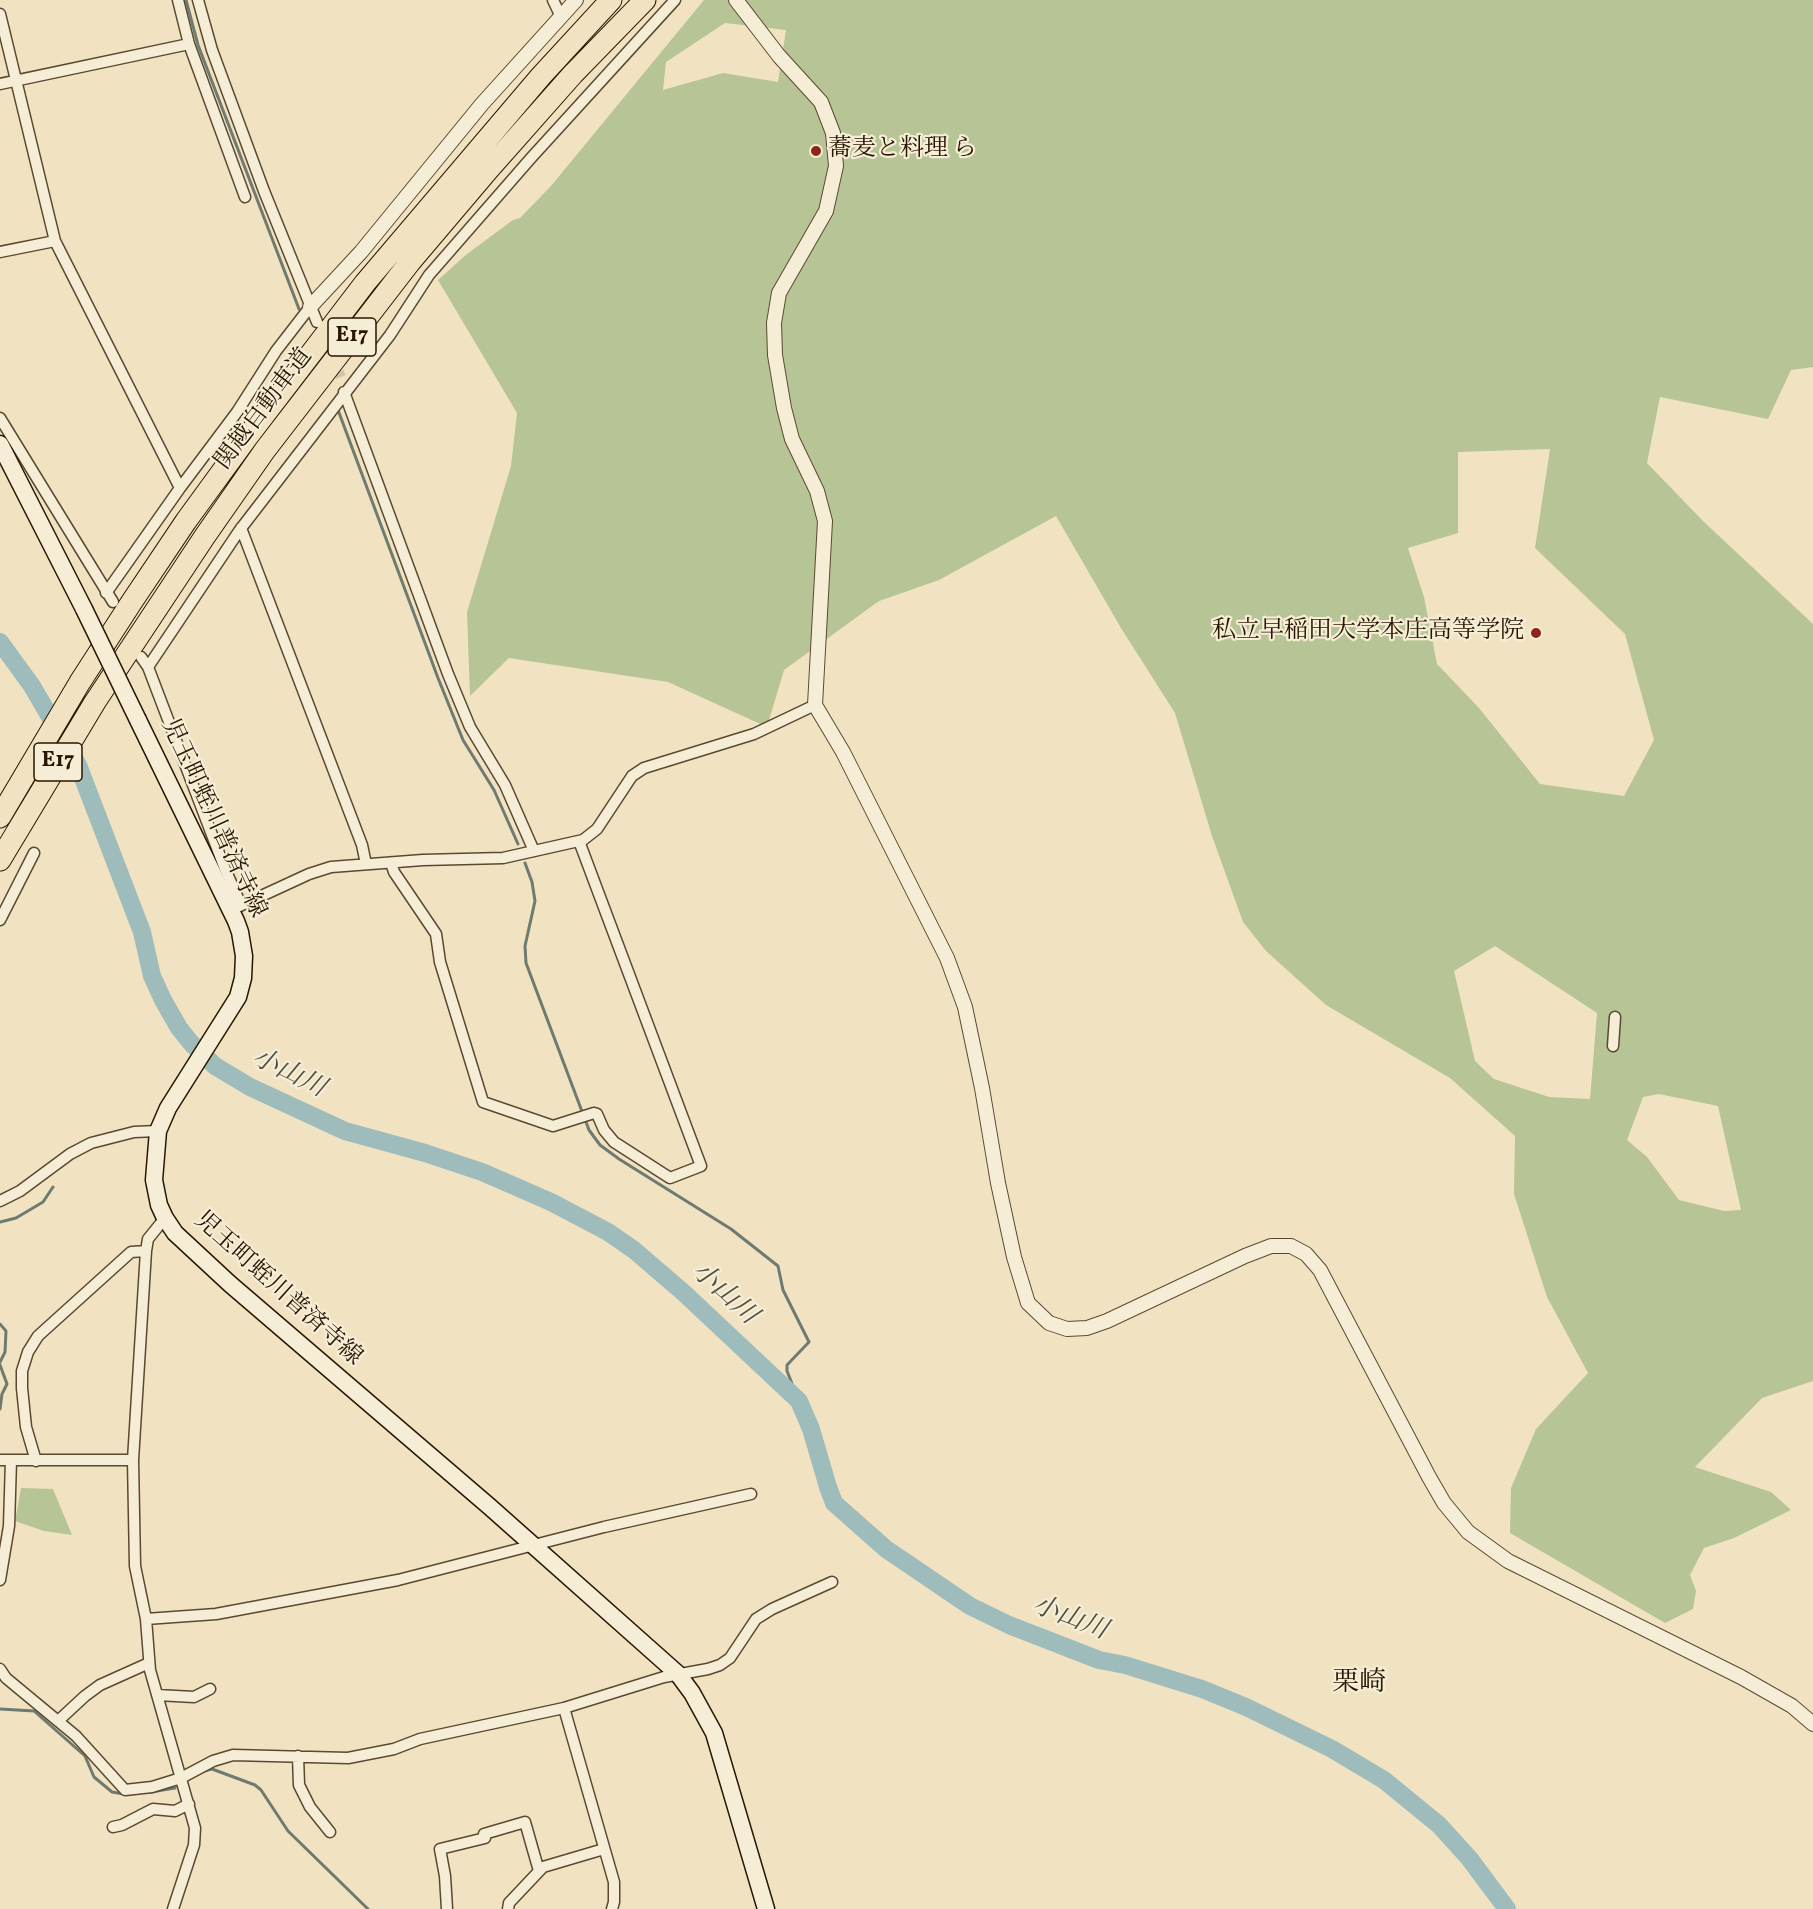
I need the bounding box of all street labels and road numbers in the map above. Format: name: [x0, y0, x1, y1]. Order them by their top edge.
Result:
road number: E17: [328, 318, 376, 356]
street label: 関越自動車道: [210, 344, 320, 476]
street label: 児玉町蛭川普済寺線: [153, 715, 271, 923]
road number: E17: [34, 743, 82, 781]
street label: 児玉町蛭川普済寺線: [187, 1207, 367, 1373]

